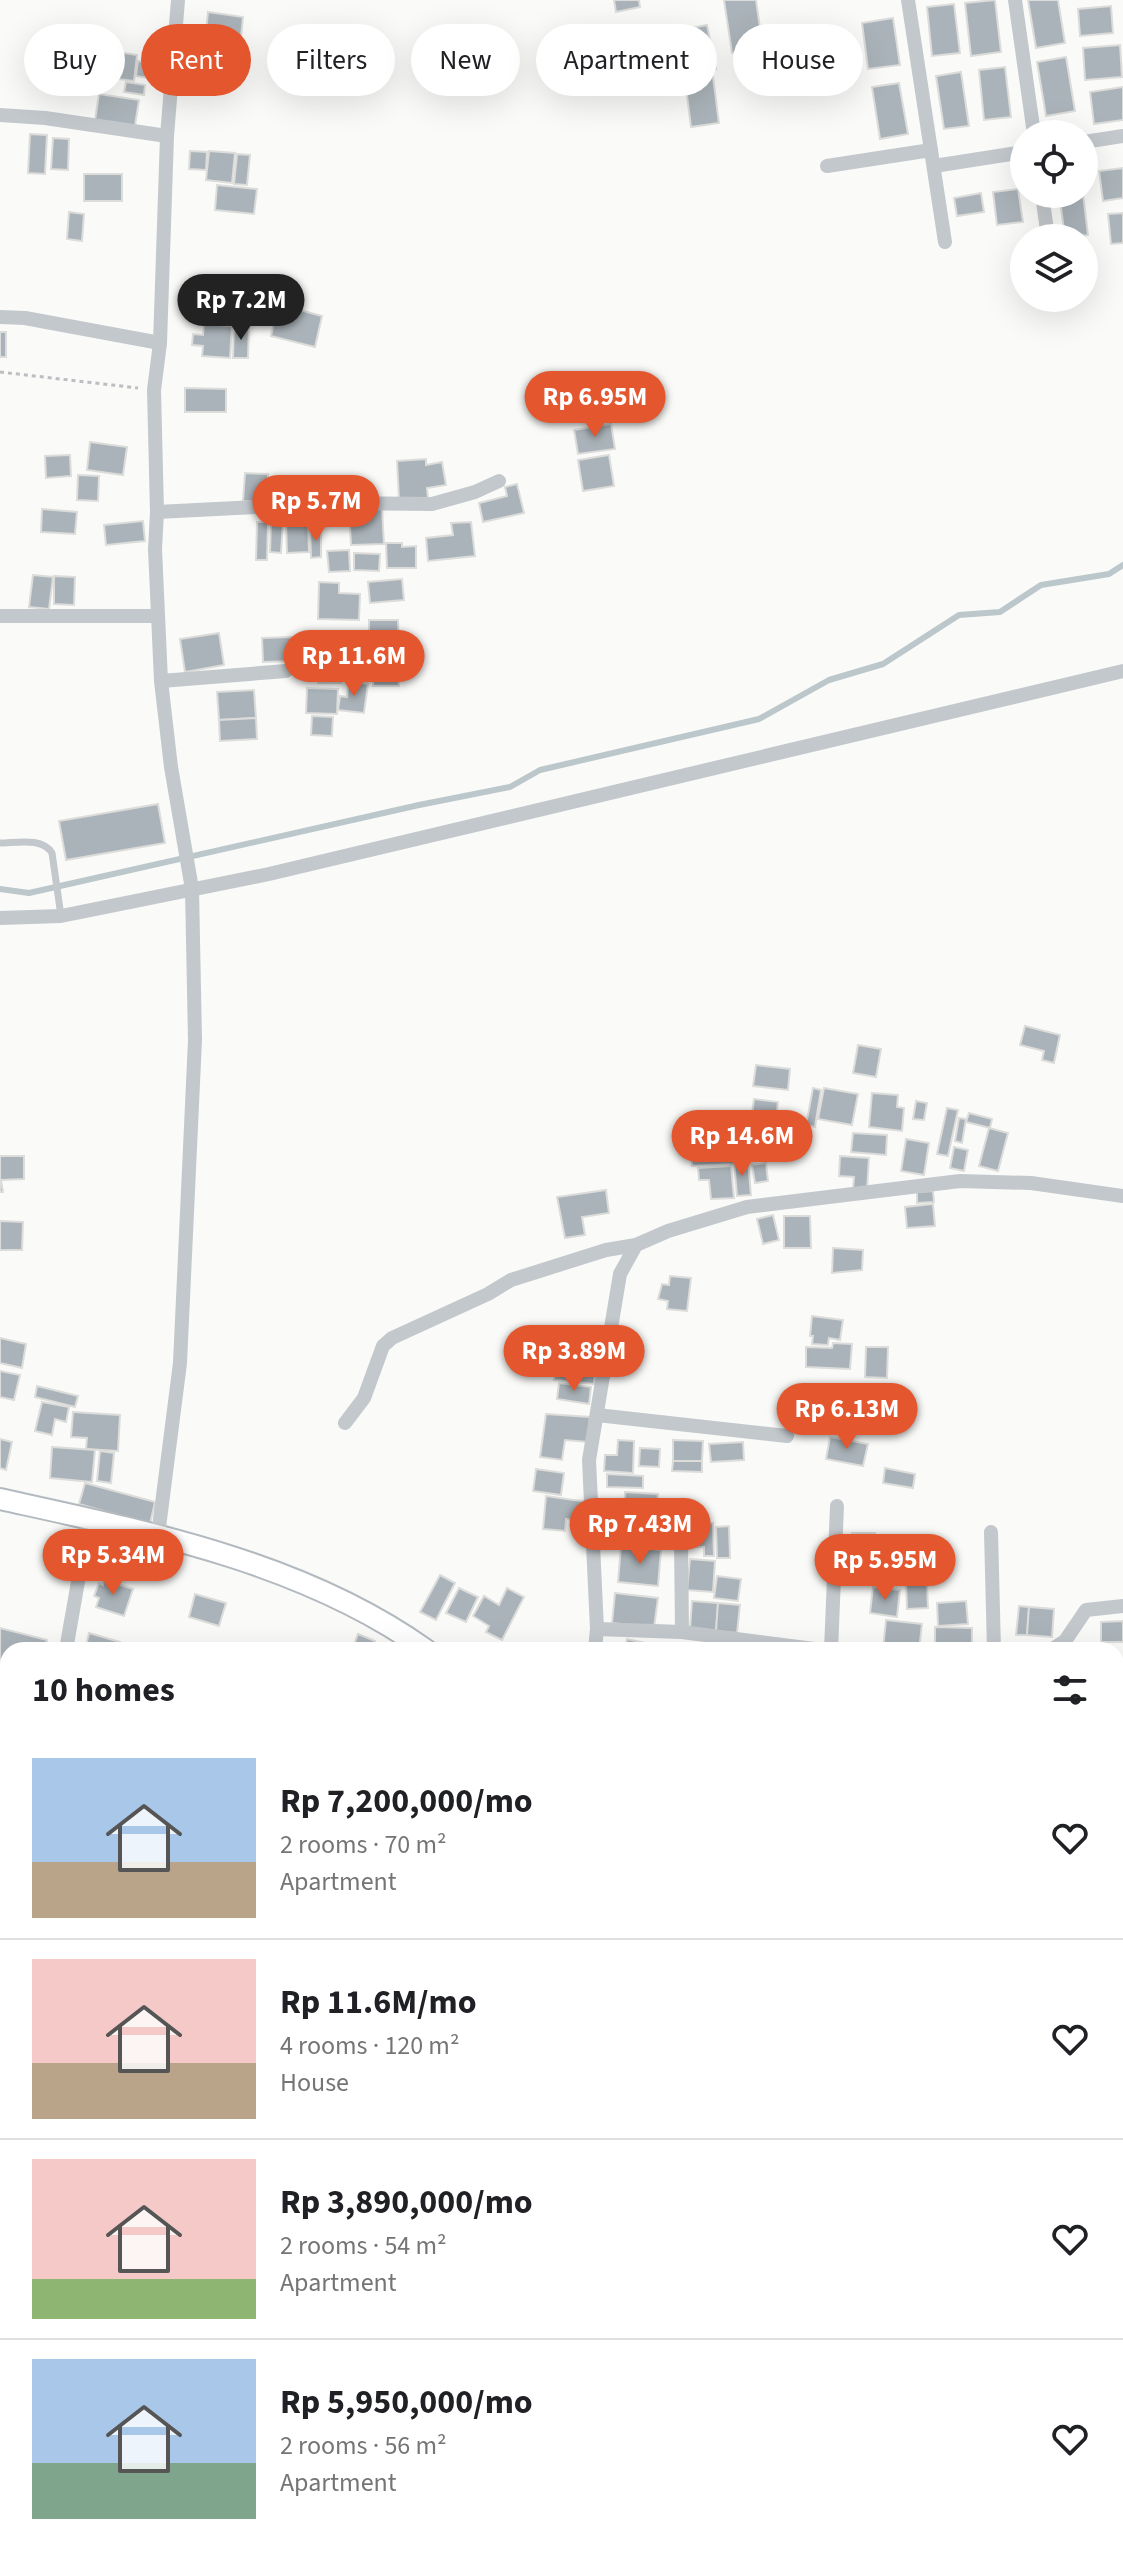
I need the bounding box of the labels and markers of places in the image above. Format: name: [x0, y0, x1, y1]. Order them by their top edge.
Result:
pin: Rp 7.2M: [167, 274, 315, 342]
pin: Rp 6.95M: [512, 371, 678, 439]
pin: Rp 5.7M: [242, 475, 390, 543]
pin: Rp 11.6M: [271, 630, 437, 698]
pin: Rp 14.6M: [659, 1110, 825, 1178]
pin: Rp 3.89M: [491, 1325, 657, 1393]
pin: Rp 6.13M: [764, 1383, 930, 1451]
pin: Rp 7.43M: [557, 1498, 723, 1566]
pin: Rp 5.34M: [30, 1529, 196, 1597]
pin: Rp 5.95M: [802, 1534, 968, 1602]

